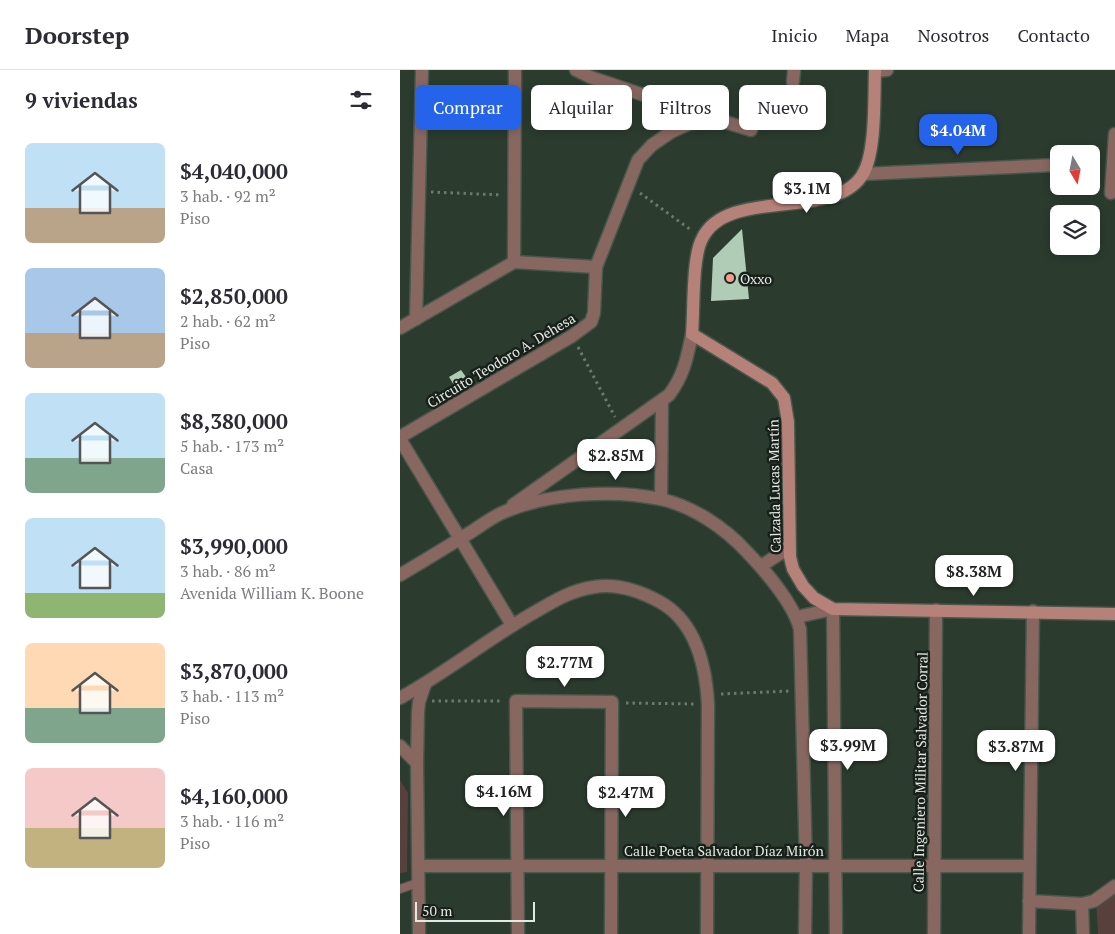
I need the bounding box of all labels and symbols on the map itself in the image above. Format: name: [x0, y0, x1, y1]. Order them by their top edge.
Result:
pin: $4.04M: [917, 114, 999, 156]
north arrow: [1050, 145, 1100, 195]
pin: $3.1M: [772, 172, 842, 214]
place label: Oxxo: [740, 269, 772, 288]
marker: Oxxo: [724, 272, 736, 284]
street label: Circuito Teodoro A. Dehesa: [423, 308, 579, 412]
street label: Calzada Lucas Martín: [763, 418, 785, 553]
pin: $2.85M: [575, 438, 657, 481]
pin: $8.38M: [933, 554, 1015, 597]
pin: $2.77M: [524, 646, 606, 688]
street label: Calle Ingeniero Militar Salvador Corral: [908, 652, 932, 892]
pin: $3.99M: [807, 728, 889, 771]
pin: $3.87M: [975, 730, 1057, 772]
pin: $4.16M: [463, 774, 545, 817]
pin: $2.47M: [585, 776, 667, 818]
street label: Calle Poeta Salvador Díaz Mirón: [624, 841, 825, 860]
scale bar: [415, 899, 535, 922]

